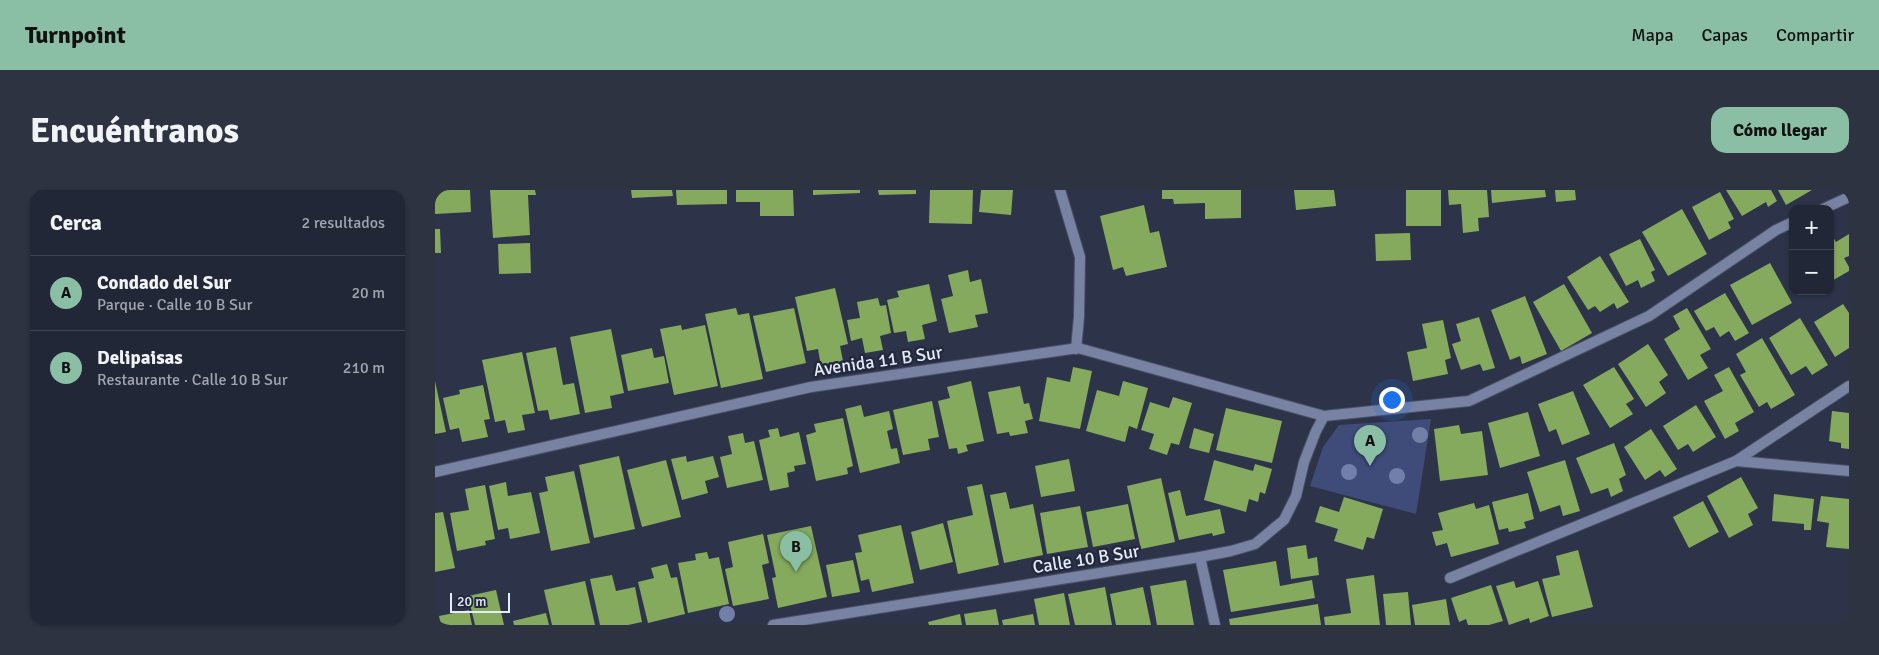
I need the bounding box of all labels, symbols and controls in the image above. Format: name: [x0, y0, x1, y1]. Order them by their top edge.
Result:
text: Turnpoint: [25, 20, 126, 50]
text: Mapa: [1631, 24, 1674, 46]
text: Capas: [1702, 24, 1748, 46]
text: Compartir: [1776, 24, 1854, 46]
button: Cómo llegar: [1711, 107, 1849, 153]
text: Encuéntranos: [30, 109, 239, 152]
map controls: [1789, 205, 1834, 295]
button: +: [1789, 205, 1834, 250]
text: Cerca: [50, 210, 102, 236]
text: 2 resultados: [302, 213, 385, 233]
button: −: [1789, 250, 1834, 295]
text: Condado del Sur: [97, 271, 231, 295]
text: A: [61, 283, 71, 303]
text: 20 m: [351, 283, 385, 303]
text: Parque · Calle 10 B Sur: [97, 295, 252, 315]
street label: Avenida 11 B Sur: [812, 341, 944, 381]
text: Delipaisas: [97, 346, 183, 370]
text: B: [61, 358, 71, 378]
text: 210 m: [343, 358, 385, 378]
text: Restaurante · Calle 10 B Sur: [97, 370, 288, 390]
your location: [1379, 387, 1405, 413]
pin: A: [1354, 425, 1386, 466]
pin: B: [780, 531, 812, 572]
street label: Calle 10 B Sur: [1031, 540, 1141, 578]
scale bar: [450, 590, 510, 613]
text: 20 m: [457, 593, 486, 610]

